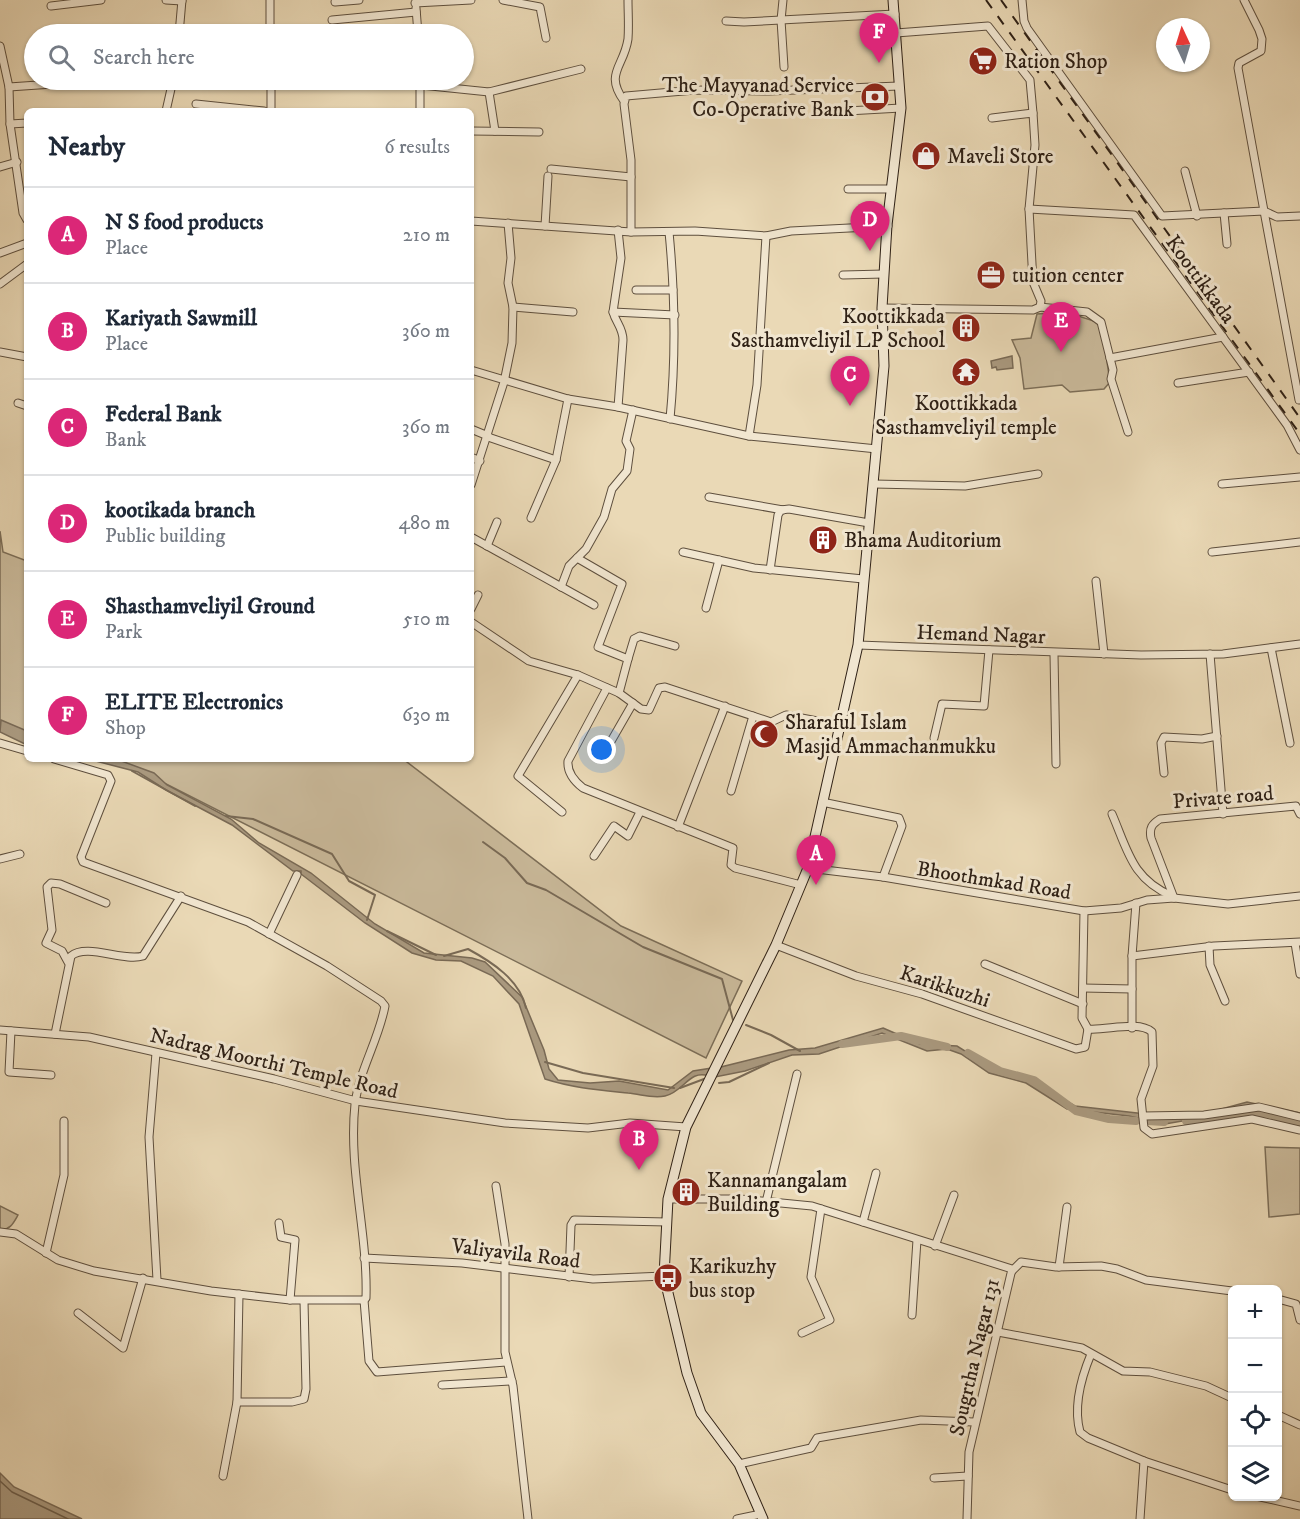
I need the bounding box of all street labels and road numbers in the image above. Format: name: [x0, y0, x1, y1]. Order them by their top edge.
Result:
street label: Koottikkada: [1159, 230, 1241, 329]
street label: Hemand Nagar: [916, 620, 1046, 650]
street label: Private road: [1172, 781, 1275, 815]
street label: Bhoothmkad Road: [915, 856, 1073, 906]
street label: Karikkuzhi: [896, 960, 993, 1014]
street label: Nadrag Moorthi Temple Road: [147, 1023, 401, 1105]
street label: Valiyavila Road: [449, 1233, 582, 1275]
street label: Sougrtha Nagar 131: [944, 1276, 1006, 1439]

